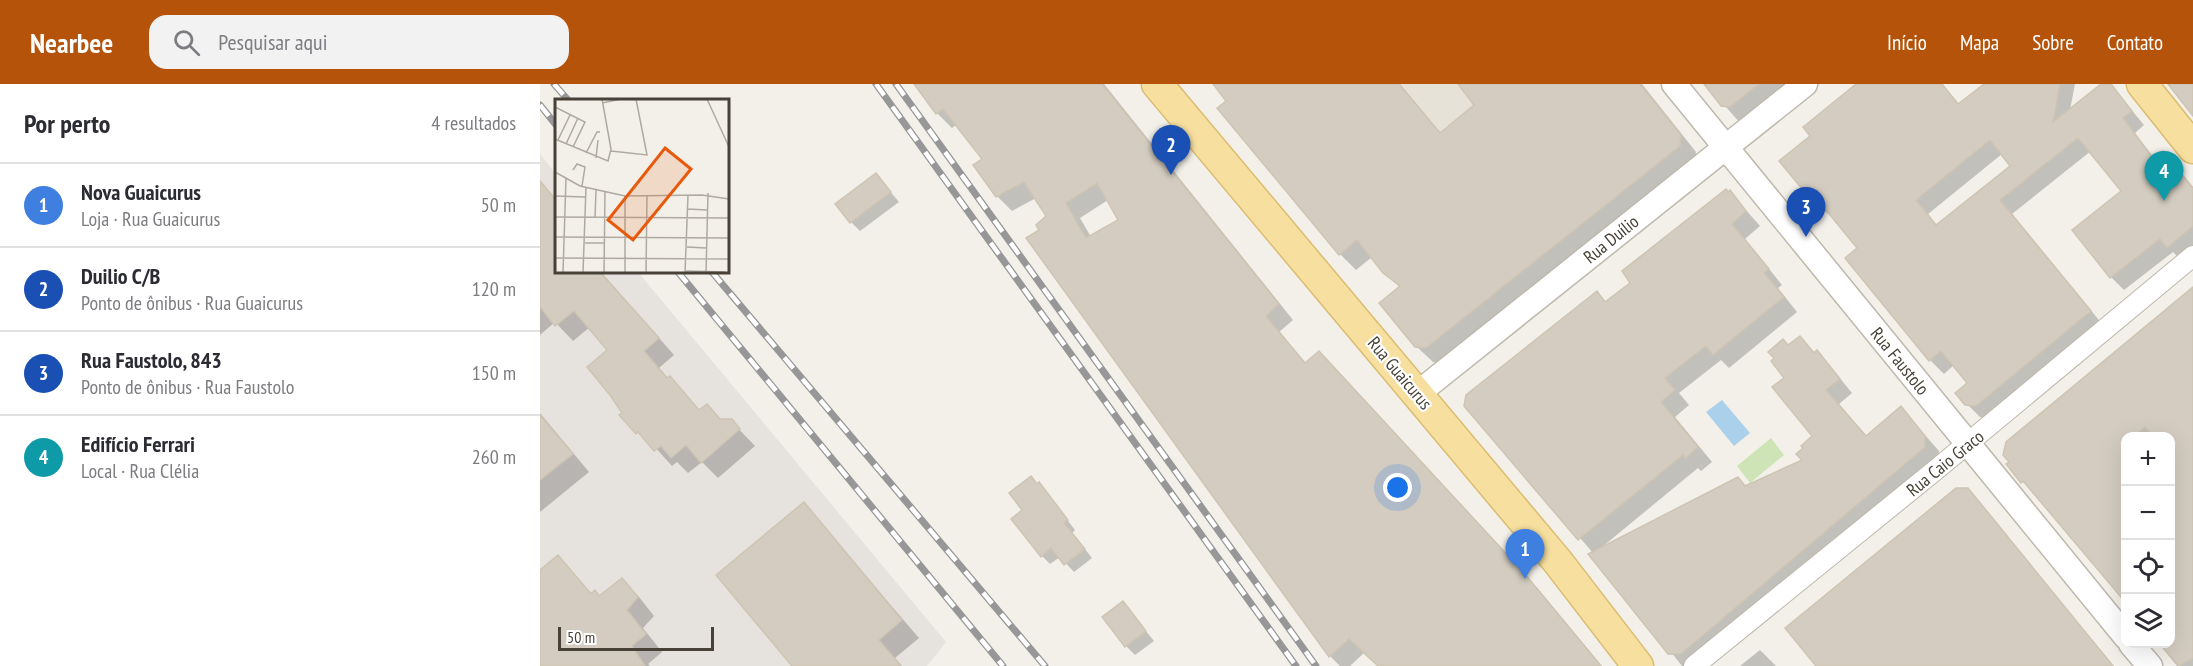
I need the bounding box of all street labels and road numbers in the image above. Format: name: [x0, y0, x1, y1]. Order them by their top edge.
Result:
street label: Rua Duílio: [1579, 210, 1643, 268]
street label: Rua Faustolo: [1866, 322, 1934, 400]
street label: Rua Guaicurus: [1363, 332, 1437, 414]
street label: Rua Caio Graco: [1902, 425, 1989, 501]

